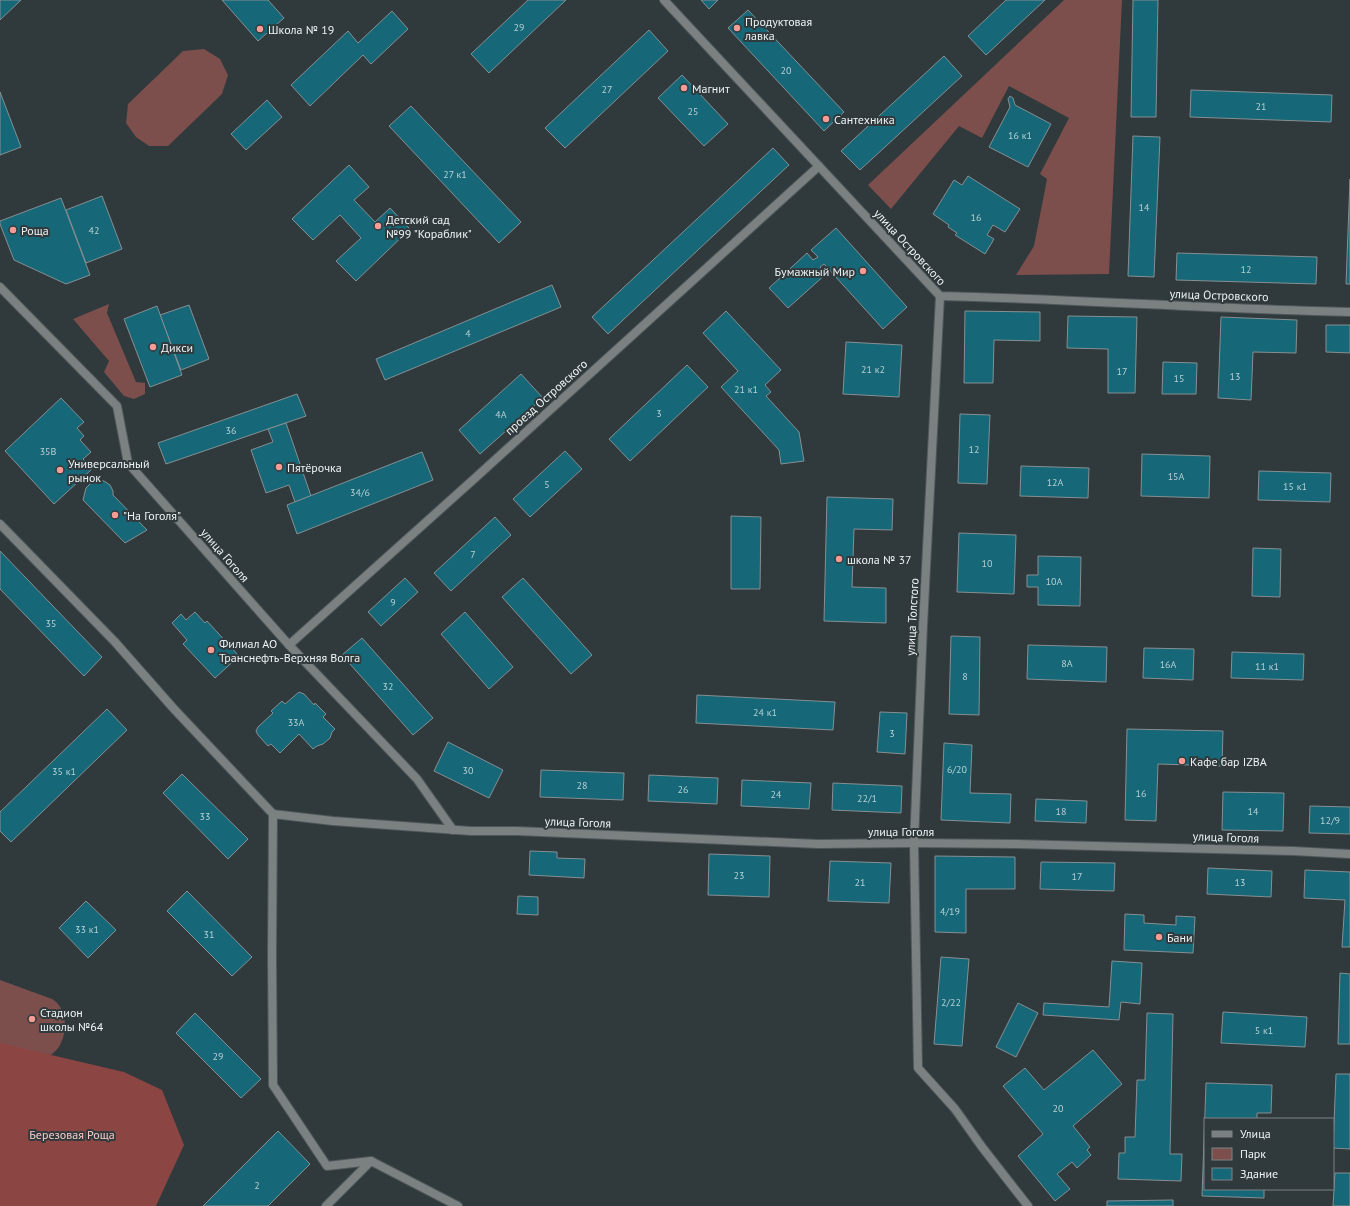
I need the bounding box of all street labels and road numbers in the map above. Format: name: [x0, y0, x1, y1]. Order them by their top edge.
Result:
street label: улица Островского: [871, 206, 949, 288]
street label: улица Островского: [1169, 286, 1269, 304]
street label: проезд Островского: [502, 356, 590, 438]
street label: улица Гоголя: [198, 525, 252, 585]
street label: улица Толстого: [902, 578, 922, 656]
street label: улица Гоголя: [545, 813, 611, 831]
street label: улица Гоголя: [868, 824, 934, 839]
street label: улица Гоголя: [1193, 828, 1259, 846]

